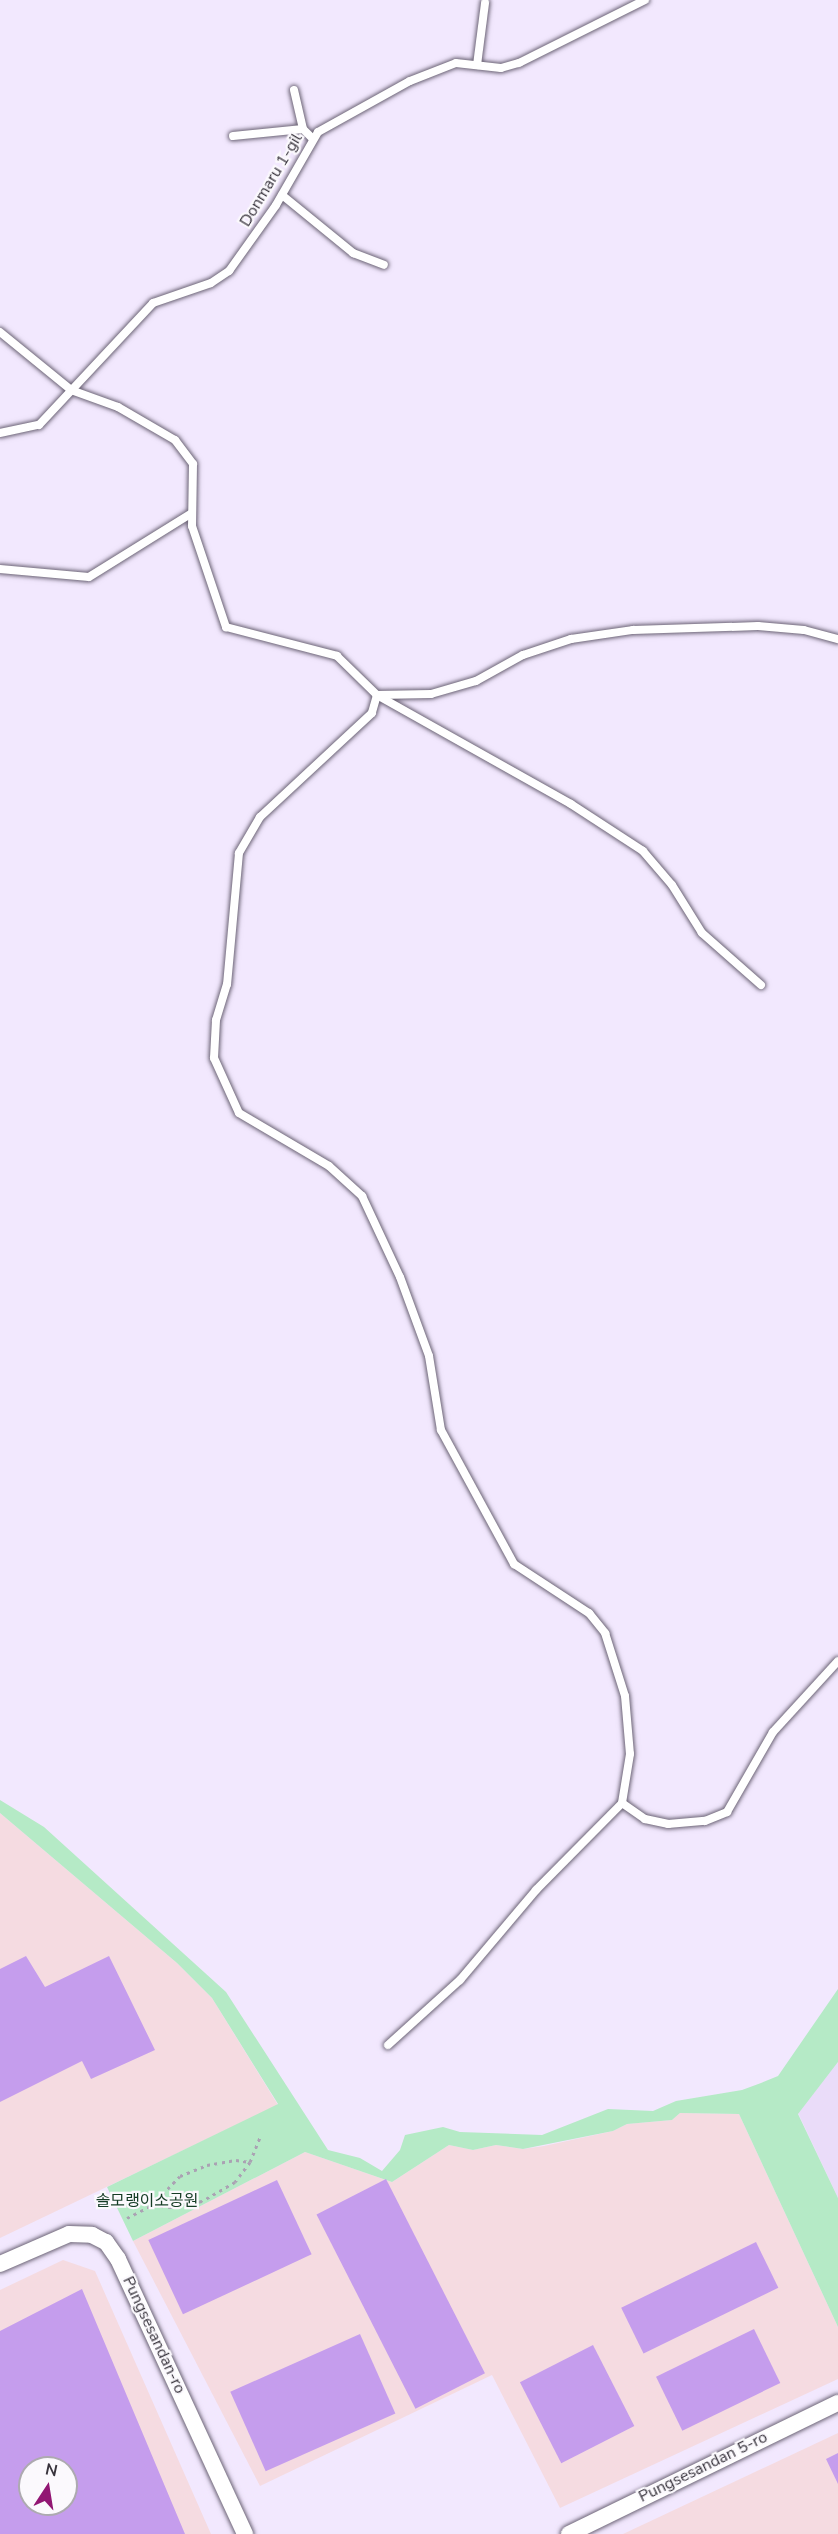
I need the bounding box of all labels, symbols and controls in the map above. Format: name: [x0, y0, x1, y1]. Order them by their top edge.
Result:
street label: Donmaru 1-gil: [236, 130, 306, 230]
park label: 솔모랭이소공원: [95, 2191, 199, 2211]
street label: Pungsesandan-ro: [118, 2273, 190, 2397]
street label: Pungsesandan 5-ro: [635, 2427, 771, 2507]
north arrow: [18, 2456, 78, 2516]
text: N: [43, 2458, 59, 2482]

